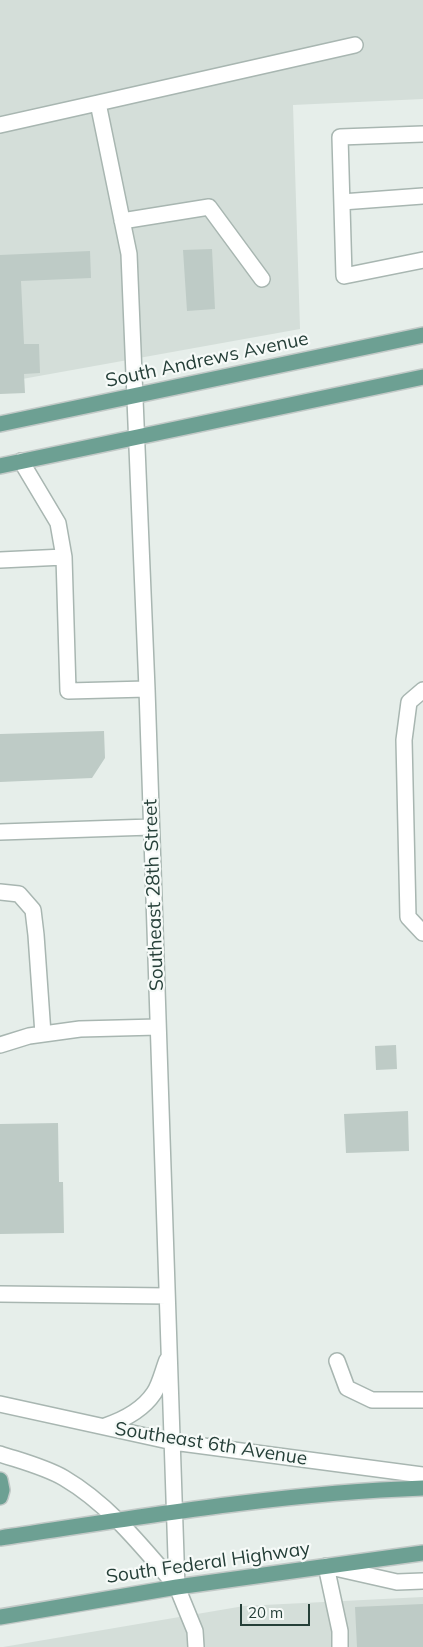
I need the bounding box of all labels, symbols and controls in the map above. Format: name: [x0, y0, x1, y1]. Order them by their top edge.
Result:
street label: South Andrews Avenue: [104, 327, 310, 393]
street label: Southeast 28th Street: [139, 799, 169, 991]
street label: Southeast 6th Avenue: [113, 1418, 309, 1470]
street label: South Federal Highway: [105, 1537, 311, 1589]
scale bar: [243, 1594, 313, 1626]
text: 20 m: [248, 1603, 283, 1622]

